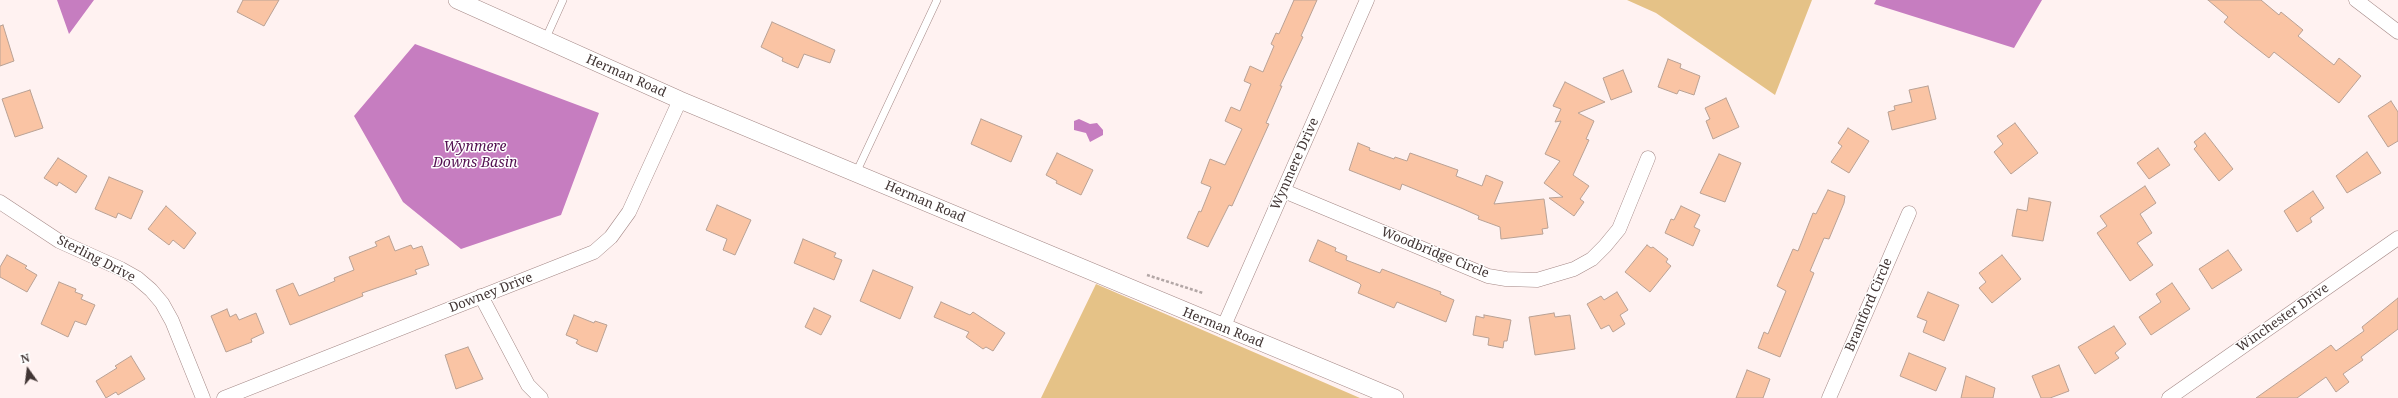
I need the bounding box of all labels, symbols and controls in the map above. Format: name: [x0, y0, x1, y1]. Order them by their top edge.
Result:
street label: Herman Road: [584, 51, 668, 101]
street label: Wynmere Drive: [1268, 115, 1322, 213]
water label: Wynmere Downs Basin: [433, 139, 517, 172]
street label: Herman Road: [882, 178, 968, 226]
street label: Woodbridge Circle: [1379, 224, 1491, 282]
street label: Sterling Drive: [54, 233, 138, 285]
street label: Brantford Circle: [1842, 256, 1896, 354]
street label: Downey Drive: [447, 270, 535, 316]
street label: Winchester Drive: [2234, 280, 2332, 356]
street label: Herman Road: [1180, 305, 1266, 351]
north arrow: [8, 350, 48, 390]
text: N: [19, 350, 31, 366]

